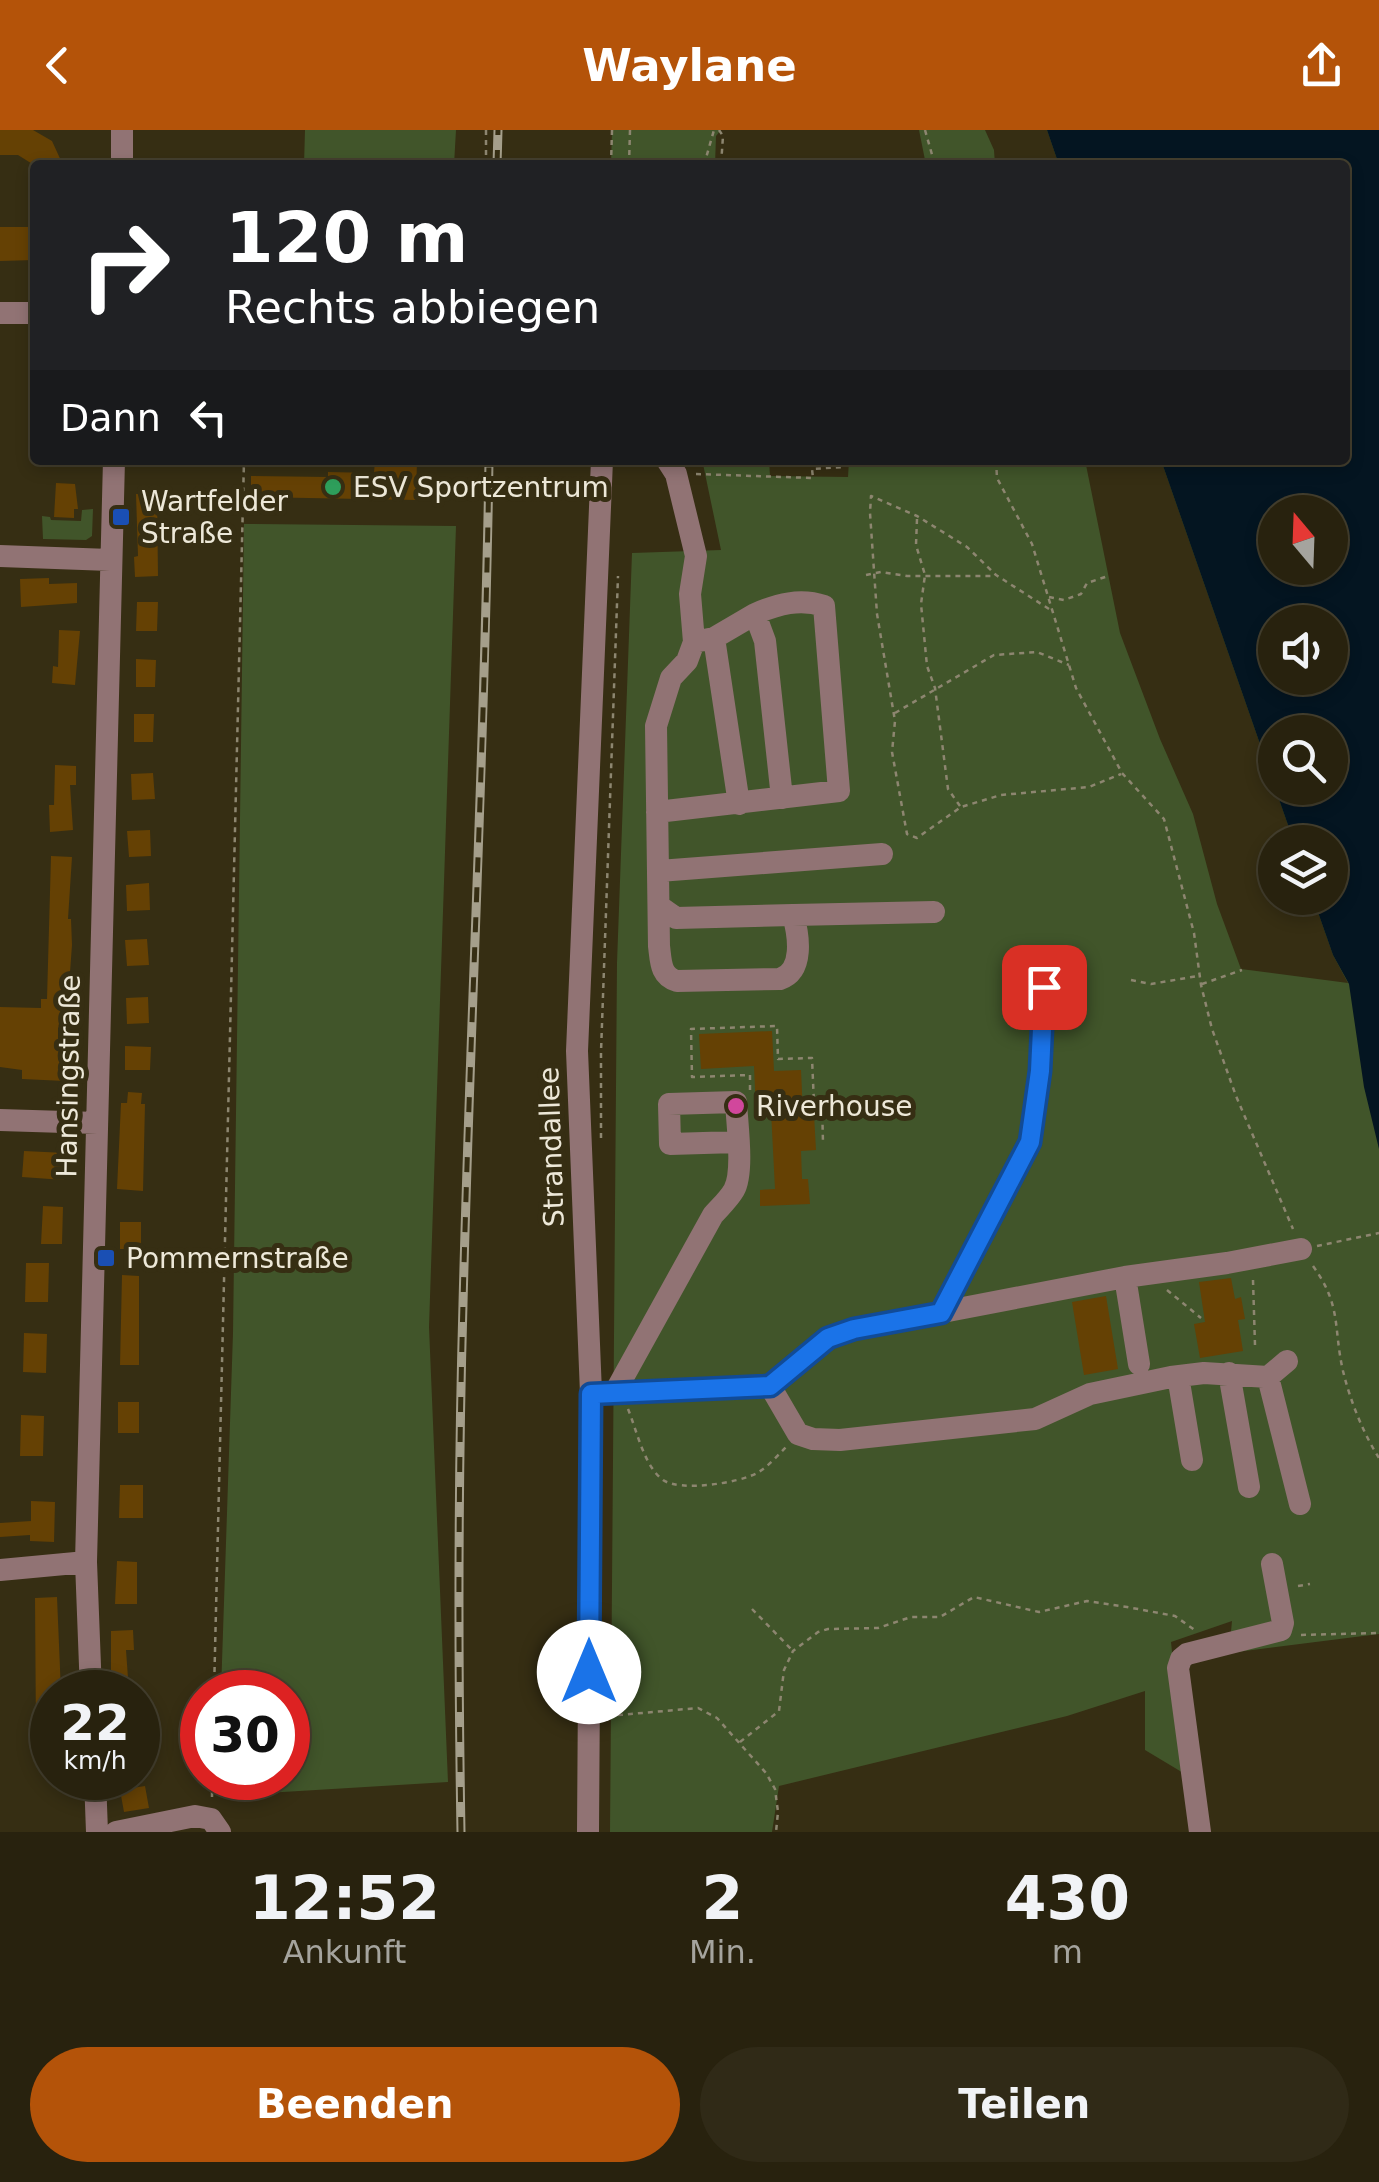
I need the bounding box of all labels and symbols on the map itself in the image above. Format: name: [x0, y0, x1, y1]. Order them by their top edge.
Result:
place label: ESV Sportzentrum: [353, 471, 609, 504]
marker: ESV Sportzentrum: [322, 476, 344, 498]
place label: Wartfelder Straße: [141, 485, 288, 550]
north arrow: [1258, 495, 1348, 585]
marker: Wartfelder Straße: [110, 506, 132, 528]
pin: [1002, 945, 1087, 1030]
street label: Hansingstraße: [50, 974, 87, 1178]
street label: Strandallee: [532, 1066, 571, 1228]
place label: Riverhouse: [756, 1090, 913, 1123]
marker: Riverhouse: [725, 1095, 747, 1117]
place label: Pommernstraße: [126, 1242, 349, 1275]
marker: Pommernstraße: [95, 1247, 117, 1269]
position arrow: [537, 1620, 641, 1724]
speed limit sign: 30: [180, 1670, 310, 1800]

